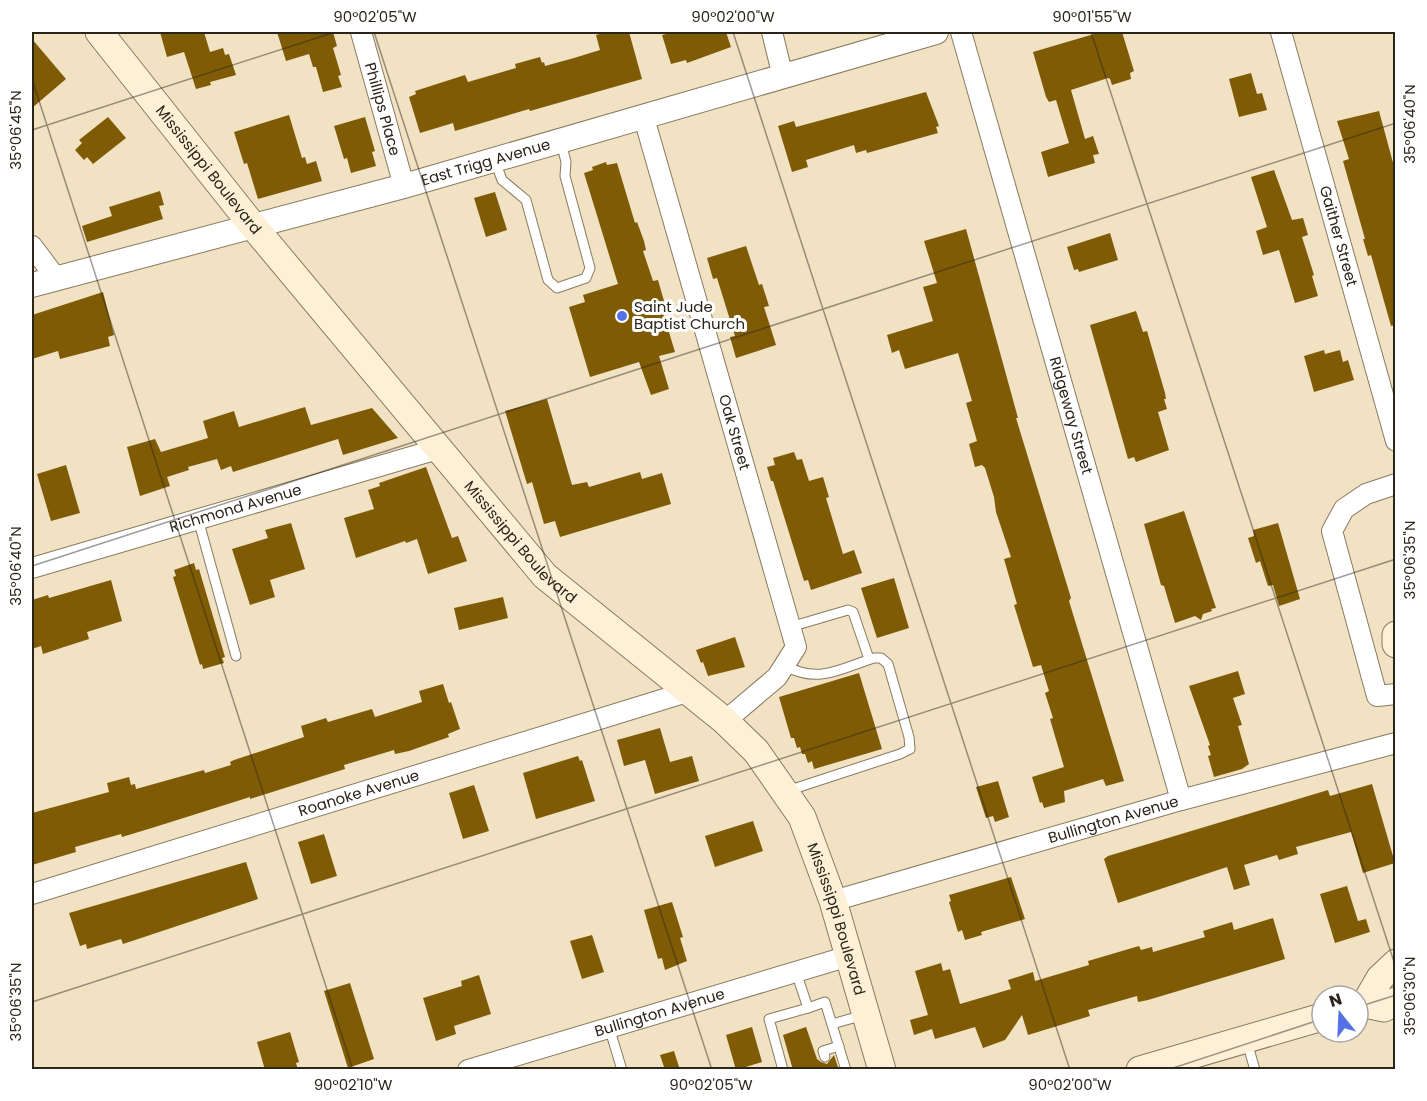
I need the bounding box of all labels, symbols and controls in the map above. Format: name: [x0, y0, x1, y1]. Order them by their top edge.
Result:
text: 90°02'05"W: [333, 6, 417, 27]
text: 90°02'00"W: [691, 6, 775, 27]
text: 90°01'55"W: [1052, 6, 1132, 27]
street label: Phillips Place: [360, 60, 406, 158]
text: 35°06'40"N: [1399, 84, 1420, 164]
text: 35°06'45"N: [5, 90, 26, 170]
street label: Mississippi Boulevard: [151, 101, 266, 238]
street label: East Trigg Avenue: [419, 133, 552, 190]
street label: Gaither Street: [1315, 183, 1363, 289]
place label: Saint Jude Baptist Church: [634, 296, 745, 334]
marker: Saint Jude Baptist Church: [615, 309, 629, 323]
street label: Ridgeway Street: [1045, 354, 1098, 477]
street label: Oak Street: [714, 392, 756, 472]
street label: Mississippi Boulevard: [460, 476, 582, 608]
street label: Richmond Avenue: [167, 479, 304, 537]
text: 35°06'35"N: [1399, 521, 1420, 599]
text: 35°06'40"N: [5, 526, 26, 606]
street label: Roanoke Avenue: [296, 764, 422, 821]
street label: Bullington Avenue: [1046, 790, 1181, 848]
street label: Mississippi Boulevard: [802, 840, 871, 998]
text: 35°06'30"N: [1399, 957, 1420, 1035]
text: 35°06'35"N: [5, 963, 26, 1041]
street label: Bullington Avenue: [592, 983, 727, 1042]
north arrow: [1310, 984, 1370, 1044]
text: N: [1326, 987, 1345, 1013]
text: 90°02'10"W: [314, 1074, 393, 1095]
text: 90°02'05"W: [669, 1074, 753, 1095]
text: 90°02'00"W: [1028, 1074, 1112, 1095]

